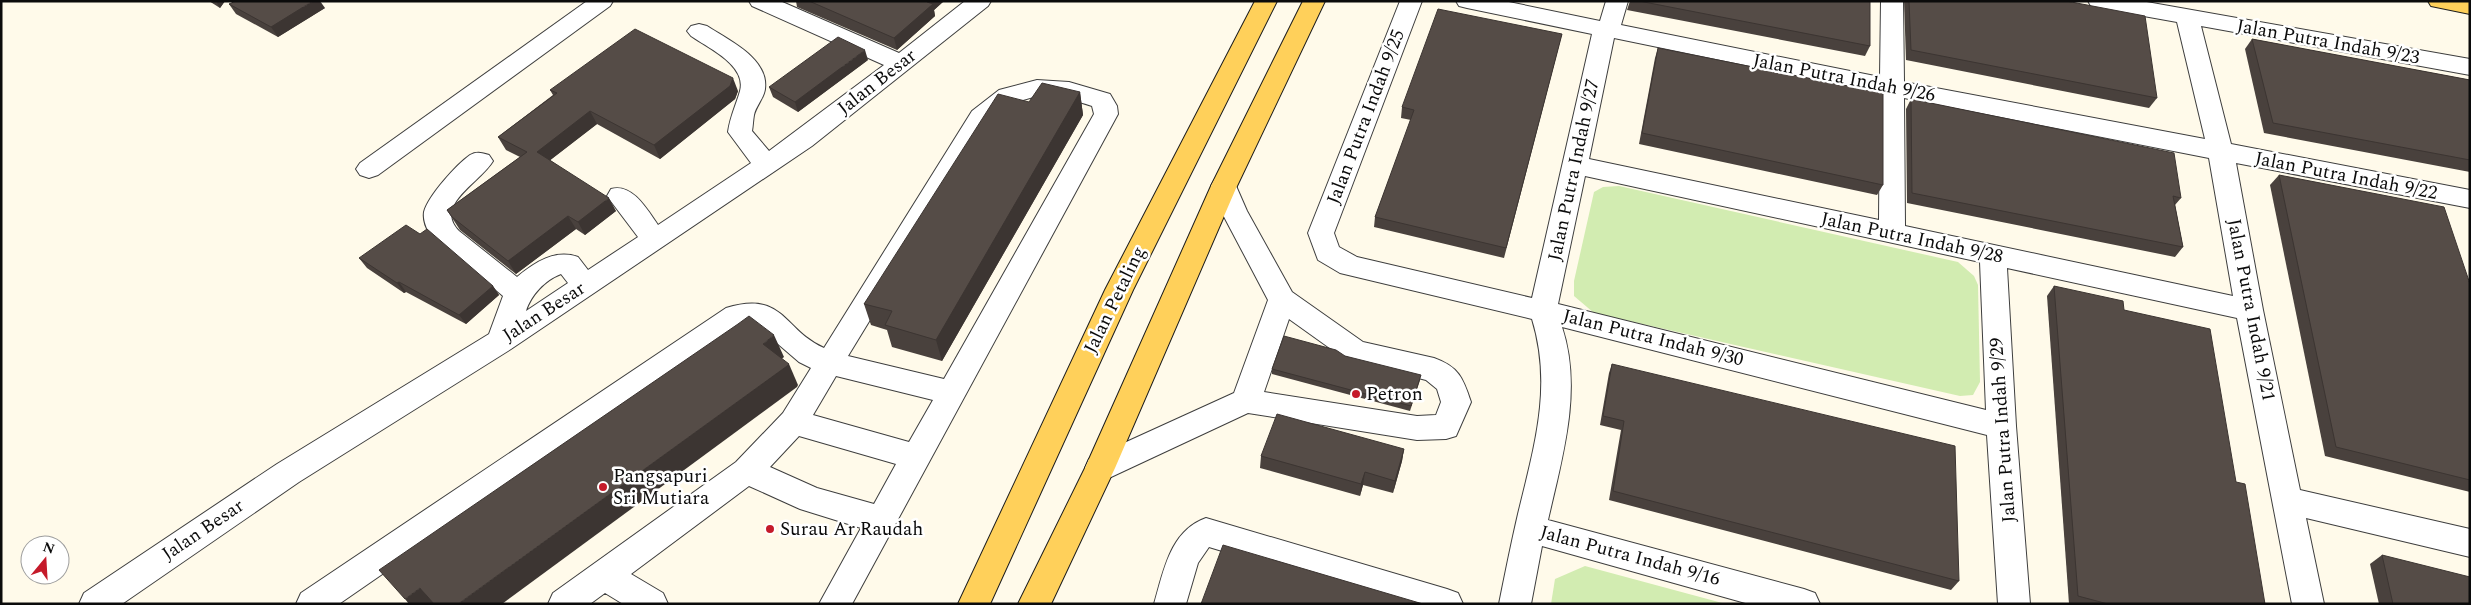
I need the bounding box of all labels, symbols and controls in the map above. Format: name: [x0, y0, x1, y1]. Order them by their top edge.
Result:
street label: Jalan Putra Indah 9/23: [2234, 12, 2422, 72]
street label: Jalan Putra Indah 9/25: [1319, 25, 1413, 209]
street label: Jalan Besar: [831, 41, 923, 122]
street label: Jalan Putra Indah 9/26: [1750, 46, 1938, 110]
street label: Jalan Putra Indah 9/27: [1541, 76, 1607, 264]
street label: Jalan Putra Indah 9/22: [2252, 144, 2440, 208]
street label: Jalan Putra Indah 9/28: [1818, 205, 2006, 271]
street label: Jalan Putra Indah 9/21: [2219, 216, 2283, 404]
street label: Jalan Petaling: [1076, 241, 1154, 359]
street label: Jalan Besar: [497, 274, 592, 350]
street label: Jalan Putra Indah 9/30: [1559, 301, 1747, 375]
street label: Jalan Putra Indah 9/29: [1982, 336, 2024, 524]
place label: Petron: [1366, 380, 1423, 409]
marker: Petron: [1350, 388, 1362, 400]
place label: Pangsapuri Sri Mutiara: [613, 462, 710, 513]
marker: Pangsapuri Sri Mutiara: [597, 481, 609, 493]
street label: Jalan Besar: [156, 492, 250, 568]
place label: Surau Ar Raudah: [780, 515, 923, 544]
street label: Jalan Putra Indah 9/16: [1537, 518, 1723, 594]
marker: Surau Ar Raudah: [764, 523, 776, 535]
north arrow: [20, 535, 70, 585]
text: N: [40, 536, 58, 560]

